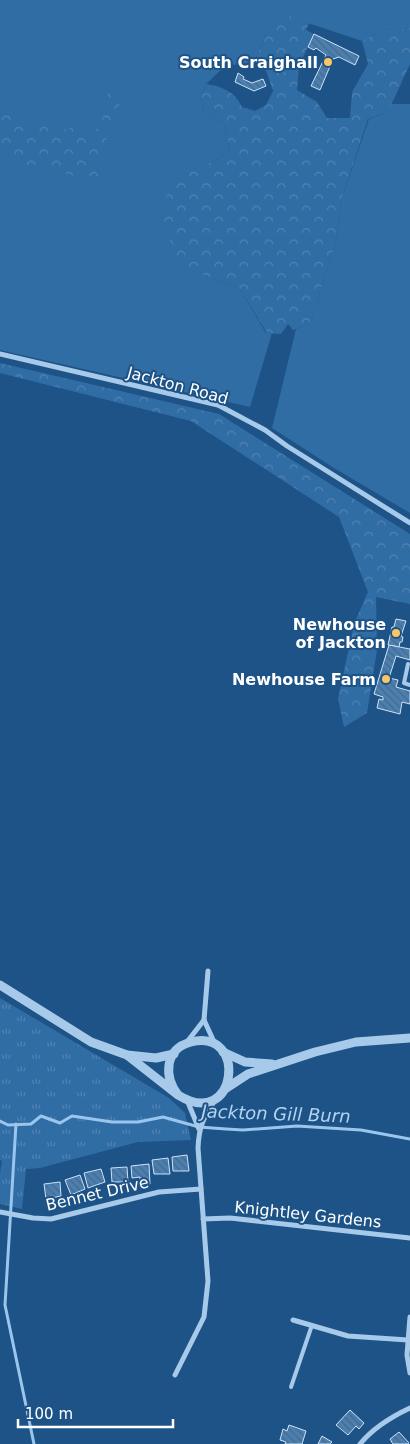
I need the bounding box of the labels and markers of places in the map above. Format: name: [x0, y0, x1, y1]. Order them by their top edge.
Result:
place label: South Craighall: [179, 53, 318, 72]
marker: South Craighall: [322, 56, 334, 68]
place label: Newhouse of Jackton: [293, 615, 386, 652]
marker: Newhouse of Jackton: [390, 627, 402, 639]
place label: Newhouse Farm: [232, 670, 376, 689]
marker: Newhouse Farm: [380, 673, 392, 685]

